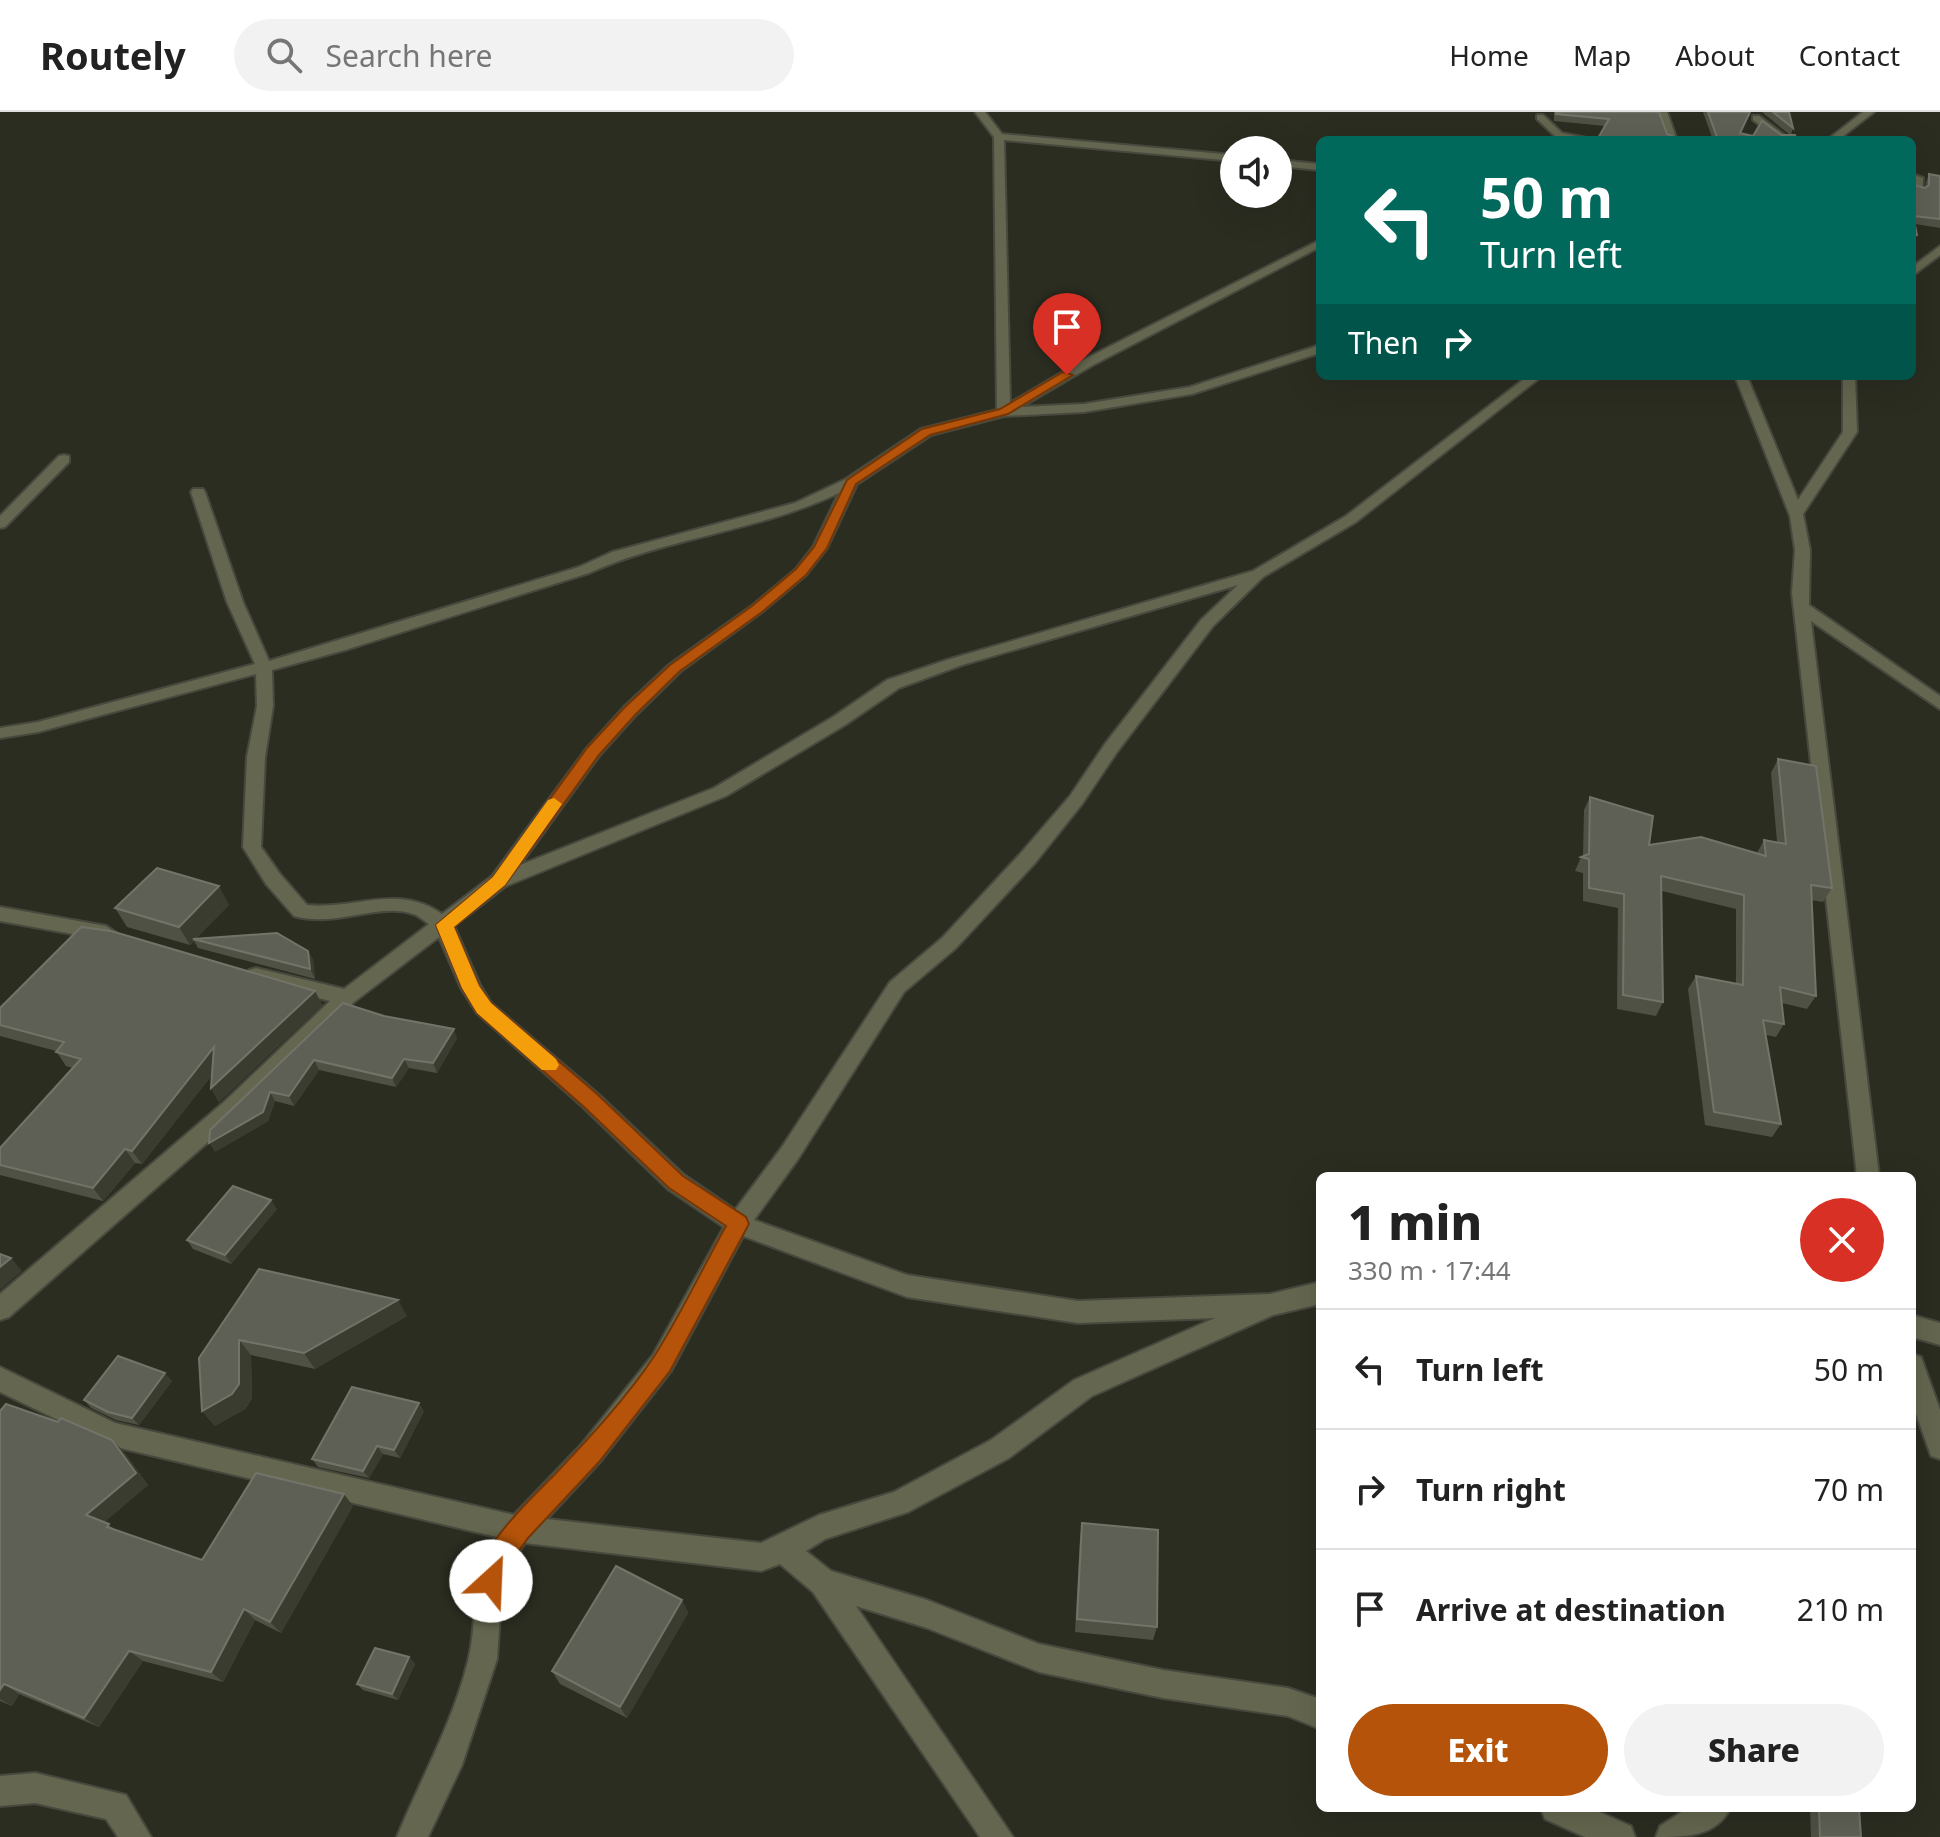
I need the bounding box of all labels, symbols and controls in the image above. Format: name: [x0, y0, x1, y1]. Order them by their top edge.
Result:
search box: [234, 19, 794, 91]
text: Routely: [40, 29, 186, 81]
icon: search: [262, 33, 306, 77]
text: Search here: [326, 35, 493, 76]
text: Home: [1449, 36, 1529, 74]
text: Map: [1573, 36, 1631, 74]
text: About: [1675, 36, 1755, 74]
text: Contact: [1799, 36, 1900, 74]
map controls: [1220, 136, 1292, 208]
button: sound: [1220, 136, 1292, 208]
text: 50 m: [1480, 158, 1613, 234]
icon: left: [1348, 168, 1452, 272]
text: Turn left: [1480, 230, 1622, 279]
pin: [1033, 293, 1101, 375]
icon: arrive: [1045, 305, 1089, 349]
icon: right: [1435, 320, 1479, 364]
text: Then: [1348, 322, 1419, 363]
text: 1 min: [1348, 1189, 1482, 1254]
button: close: [1800, 1198, 1884, 1282]
text: 330 m · 17:44: [1348, 1252, 1511, 1288]
icon: left: [1348, 1347, 1392, 1391]
text: Turn left: [1416, 1349, 1544, 1390]
text: 50 m: [1814, 1349, 1884, 1390]
icon: right: [1348, 1467, 1392, 1511]
text: Turn right: [1416, 1469, 1566, 1510]
text: 70 m: [1814, 1469, 1884, 1510]
position arrow: [449, 1539, 533, 1623]
icon: arrive: [1348, 1587, 1392, 1631]
text: Arrive at destination: [1416, 1589, 1726, 1630]
text: 210 m: [1797, 1589, 1884, 1630]
button: Exit: [1348, 1704, 1608, 1796]
button: Share: [1624, 1704, 1884, 1796]

